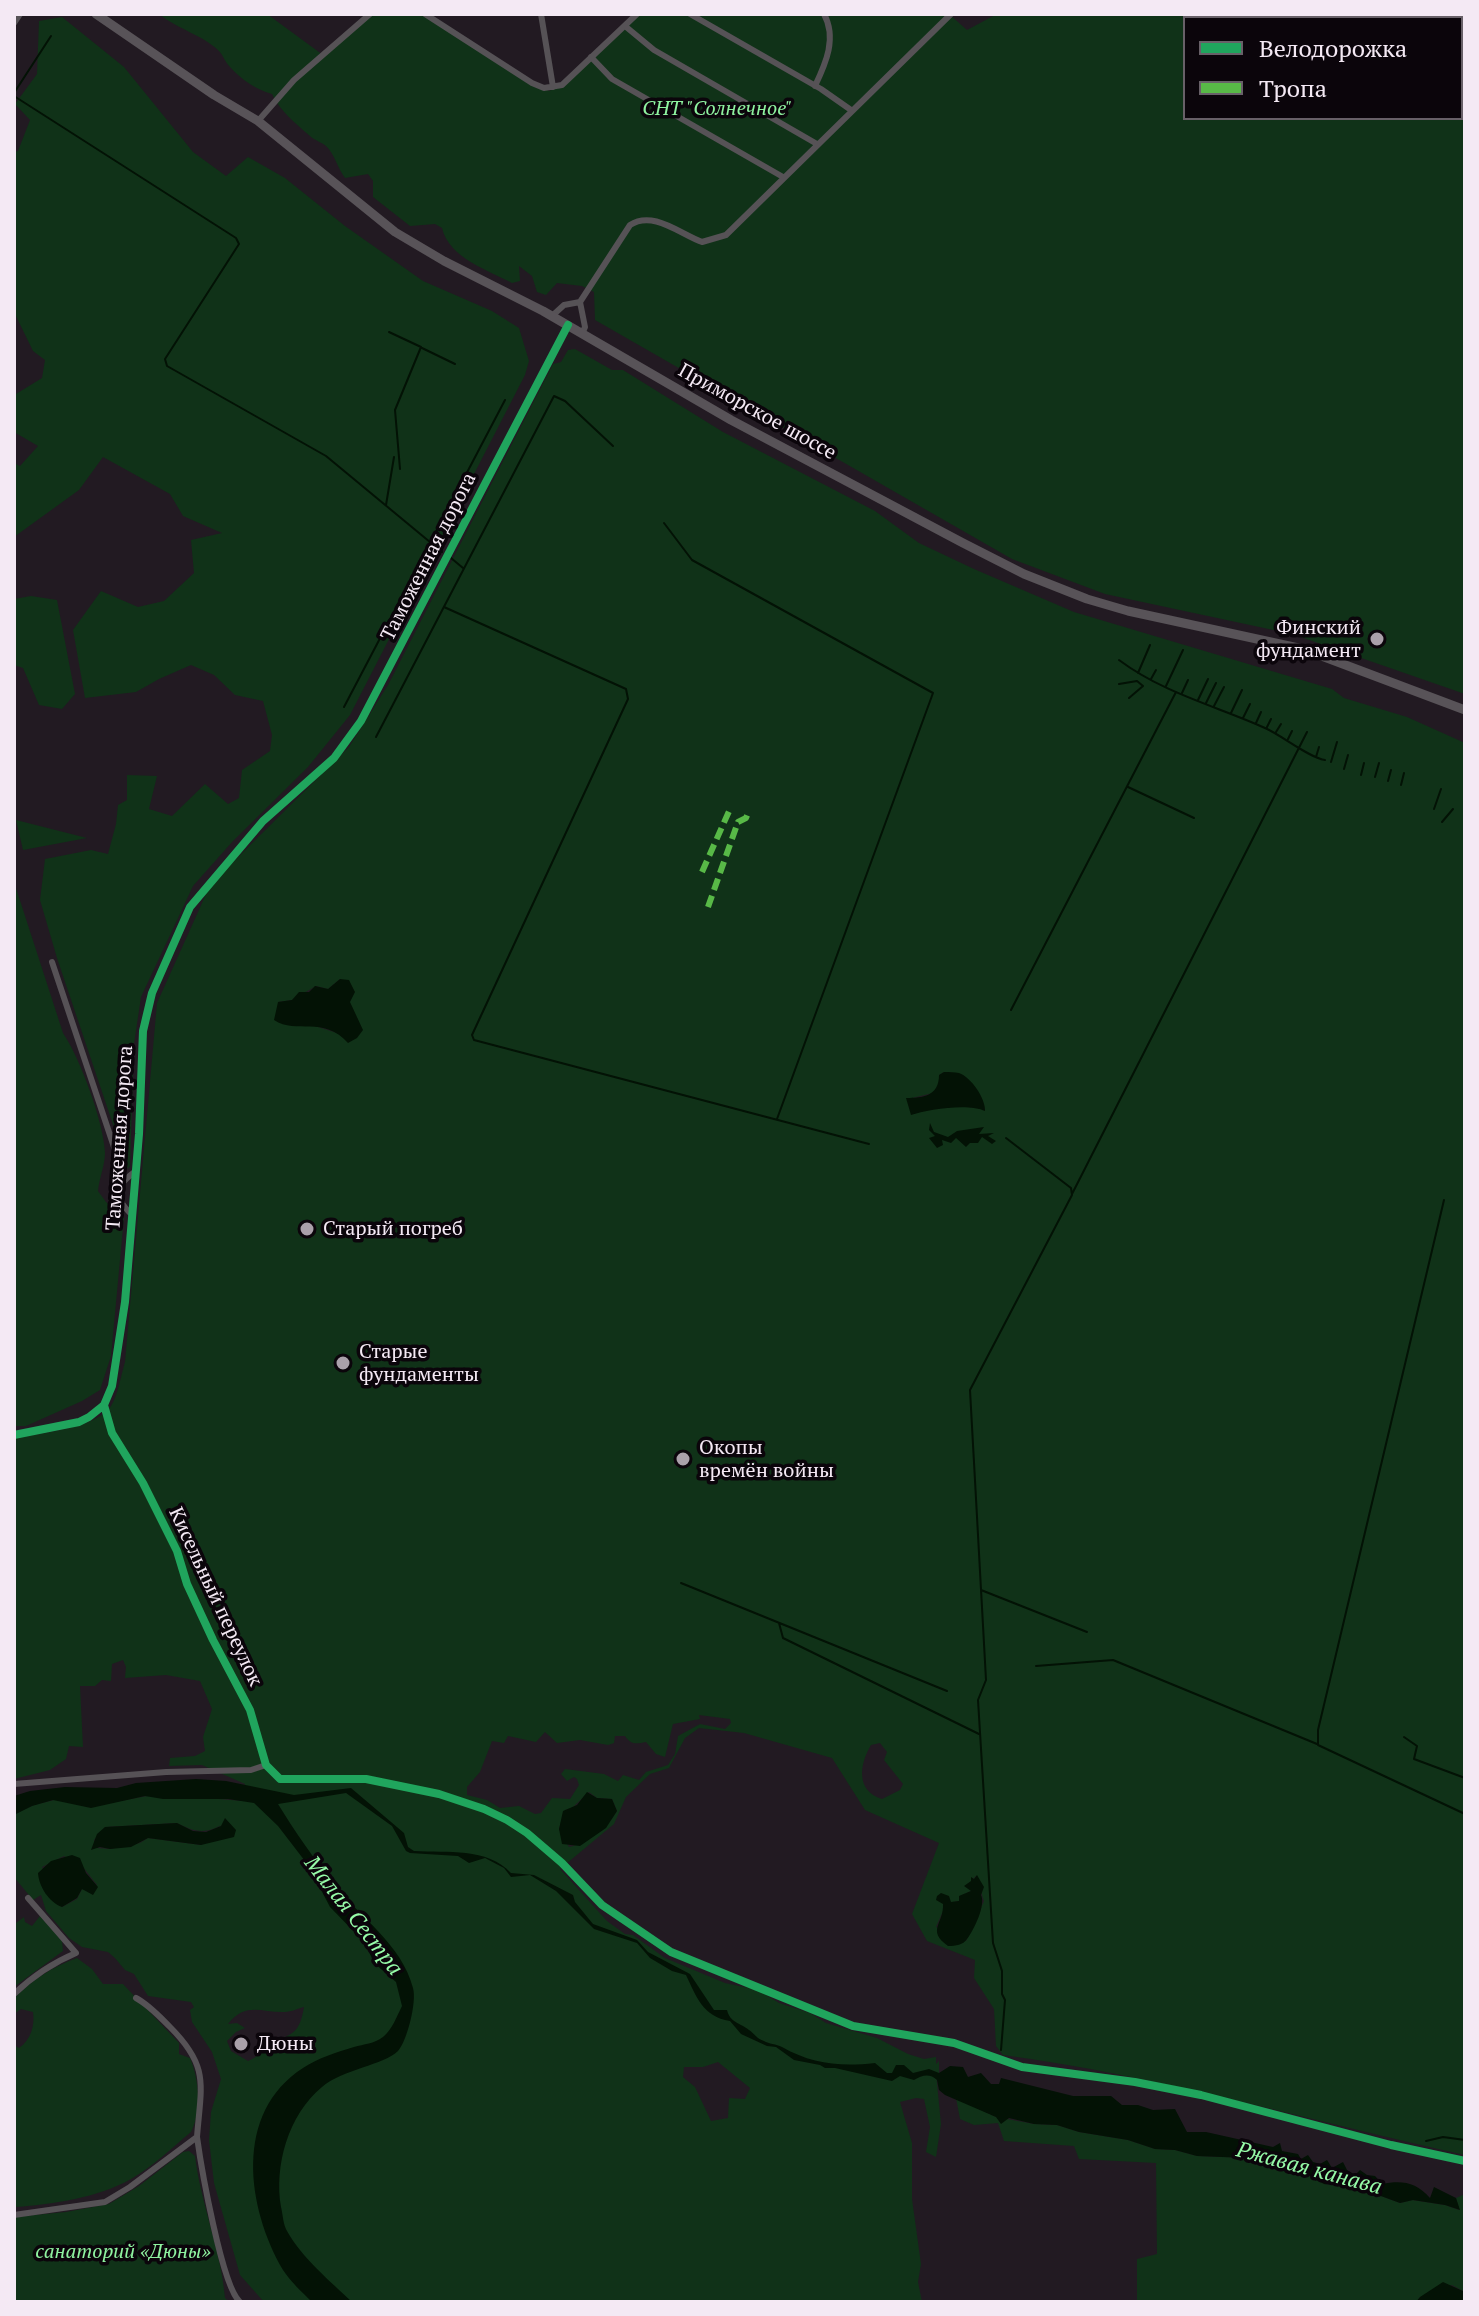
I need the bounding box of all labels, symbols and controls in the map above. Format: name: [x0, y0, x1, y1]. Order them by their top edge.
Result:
legend: [1183, 16, 1463, 120]
text: Велодорожка: [1259, 32, 1407, 64]
text: Тропа: [1259, 72, 1327, 104]
park label: СНТ "Солнечное": [642, 97, 792, 121]
street label: Приморское шоссе: [674, 359, 840, 465]
street label: Таможенная дорога: [376, 469, 482, 645]
place label: Финский фундамент: [1256, 616, 1361, 663]
marker: Финский фундамент: [1368, 630, 1386, 648]
street label: Таможенная дорога: [102, 1045, 138, 1231]
place label: Старый погреб: [323, 1217, 463, 1241]
marker: Старый погреб: [298, 1220, 316, 1238]
place label: Старые фундаменты: [359, 1340, 479, 1387]
marker: Старые фундаменты: [334, 1354, 352, 1372]
place label: Окопы времён войны: [699, 1436, 834, 1483]
marker: Окопы времён войны: [674, 1450, 692, 1468]
street label: Кисельный переулок: [163, 1504, 267, 1690]
water label: Малая Сестра: [298, 1851, 408, 1981]
place label: Дюны: [257, 2032, 314, 2056]
marker: Дюны: [232, 2035, 250, 2053]
water label: Ржавая канава: [1233, 2137, 1385, 2201]
park label: санаторий «Дюны»: [35, 2240, 211, 2264]

